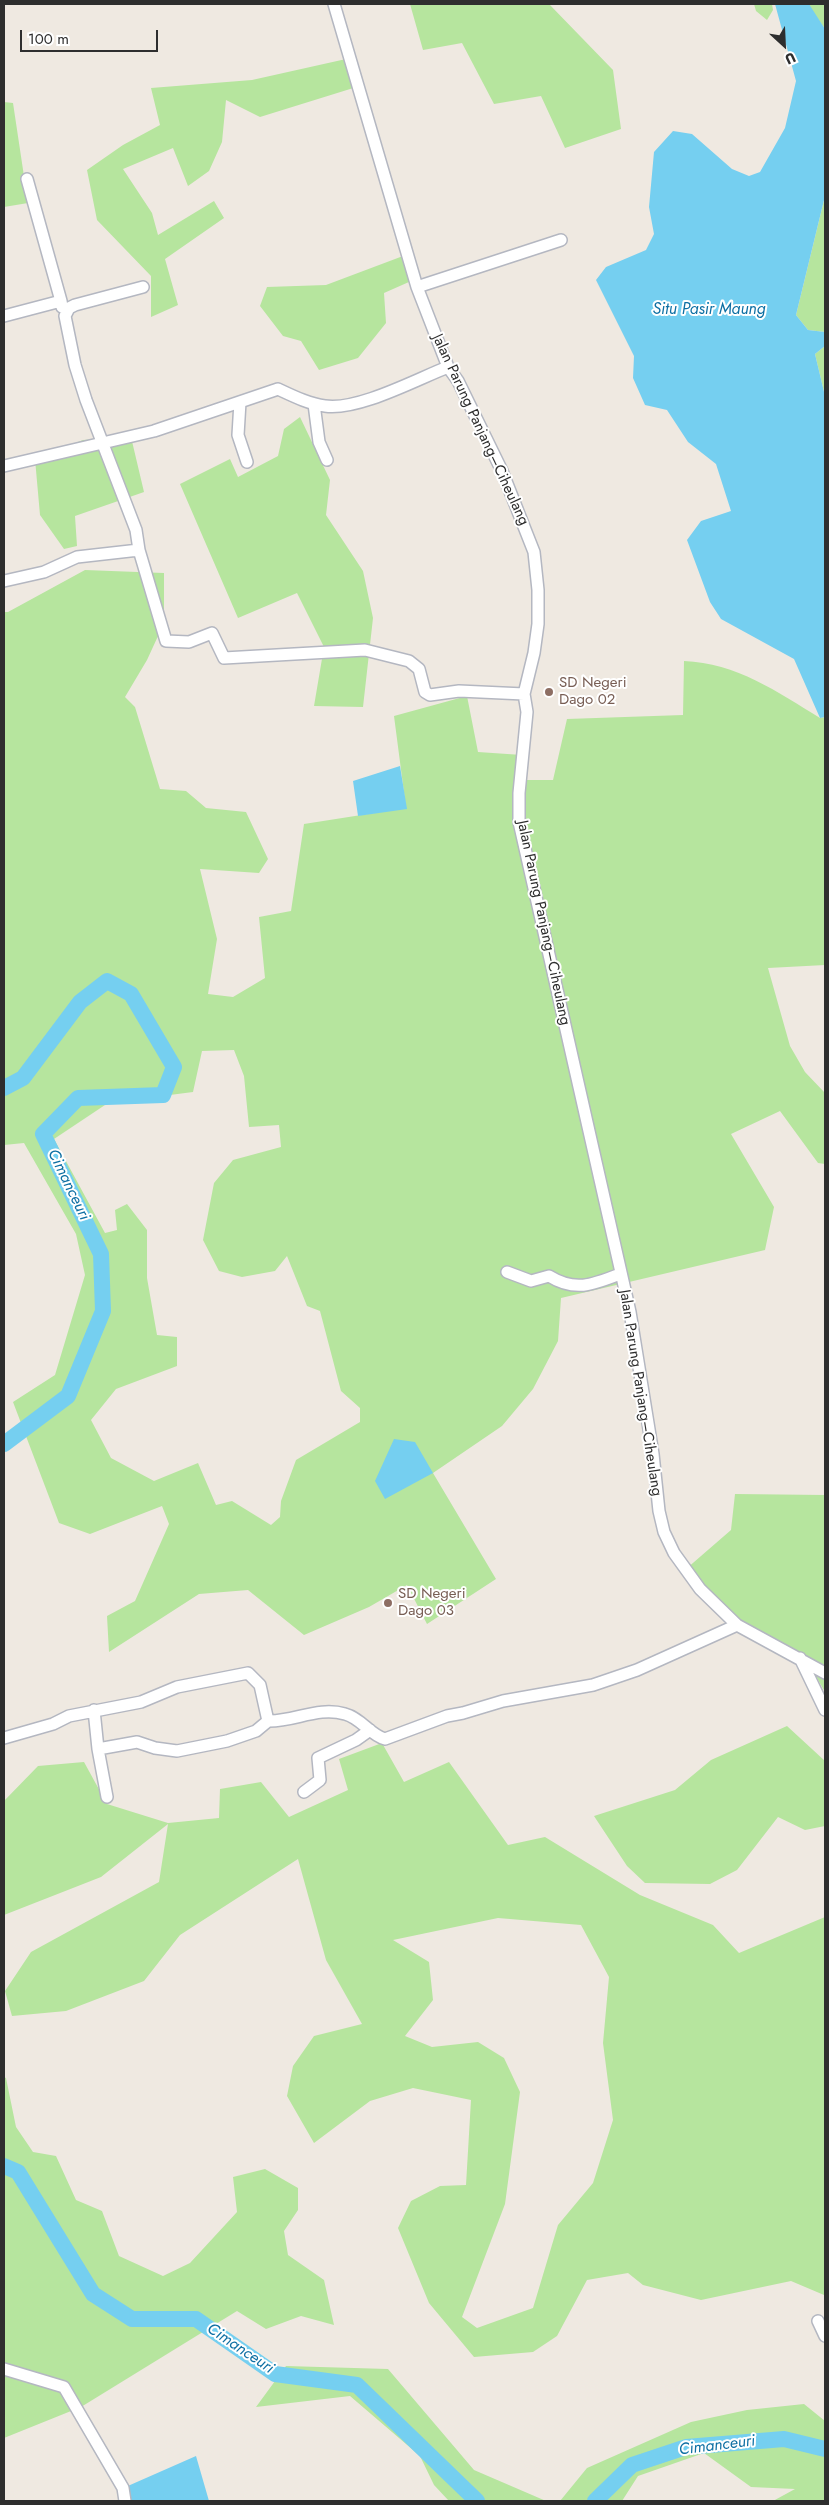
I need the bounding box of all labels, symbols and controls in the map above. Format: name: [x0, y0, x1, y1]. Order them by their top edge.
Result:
scale bar: [22, 20, 160, 52]
north arrow: [759, 20, 809, 70]
text: 100 m: [28, 28, 69, 50]
text: U: [782, 47, 799, 70]
water label: Situ Pasir Maung: [652, 300, 766, 320]
street label: Jalan Parung Panjang–Ciheulang: [428, 332, 532, 528]
place label: SD Negeri Dago 02: [559, 674, 627, 709]
marker: SD Negeri Dago 02: [543, 686, 555, 698]
street label: Jalan Parung Panjang–Ciheulang: [512, 819, 574, 1027]
water label: Cimanceuri: [43, 1146, 93, 1224]
street label: Jalan Parung Panjang–Ciheulang: [615, 1288, 665, 1498]
place label: SD Negeri Dago 03: [398, 1585, 466, 1620]
marker: SD Negeri Dago 03: [382, 1597, 394, 1609]
water label: Cimanceuri: [203, 2320, 277, 2378]
water label: Cimanceuri: [678, 2432, 756, 2460]

